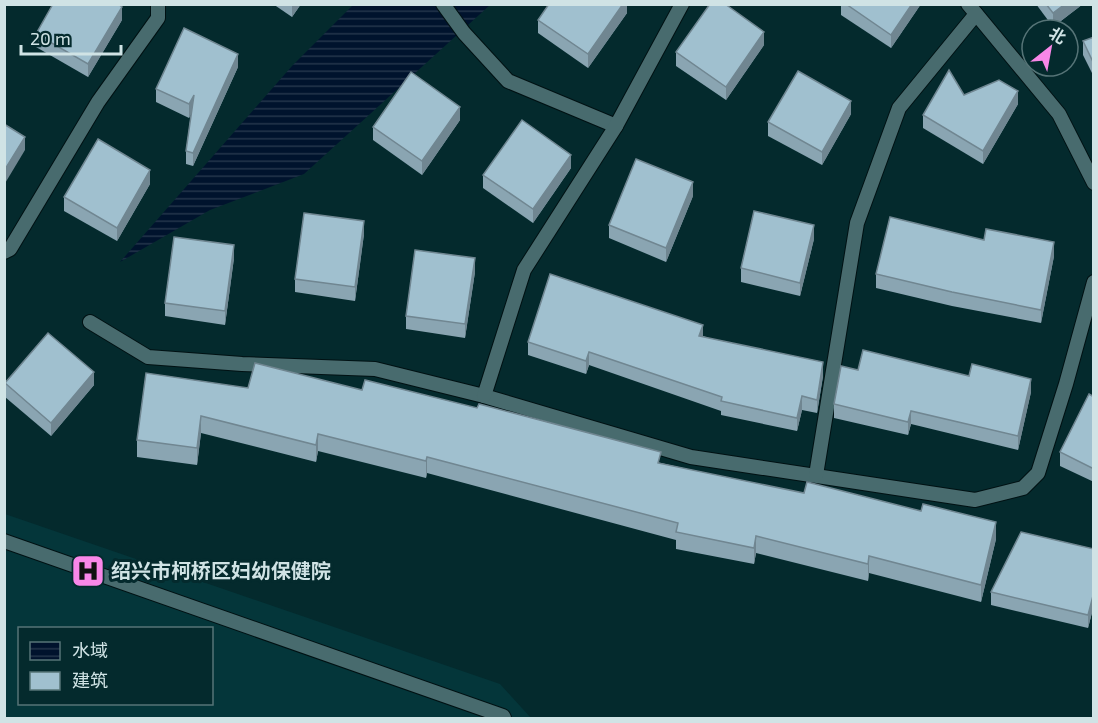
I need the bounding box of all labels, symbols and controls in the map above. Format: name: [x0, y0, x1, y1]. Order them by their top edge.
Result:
scale bar: [21, 18, 122, 56]
north arrow: [1020, 18, 1080, 78]
text: 北: [1046, 22, 1070, 47]
text: 20 m: [30, 27, 71, 49]
hospital icon: 绍兴市柯桥区妇幼保健院: [70, 553, 106, 589]
place label: 绍兴市柯桥区妇幼保健院: [111, 558, 331, 582]
legend: [18, 627, 213, 705]
text: 水域: [72, 639, 108, 661]
text: 建筑: [72, 669, 108, 691]

